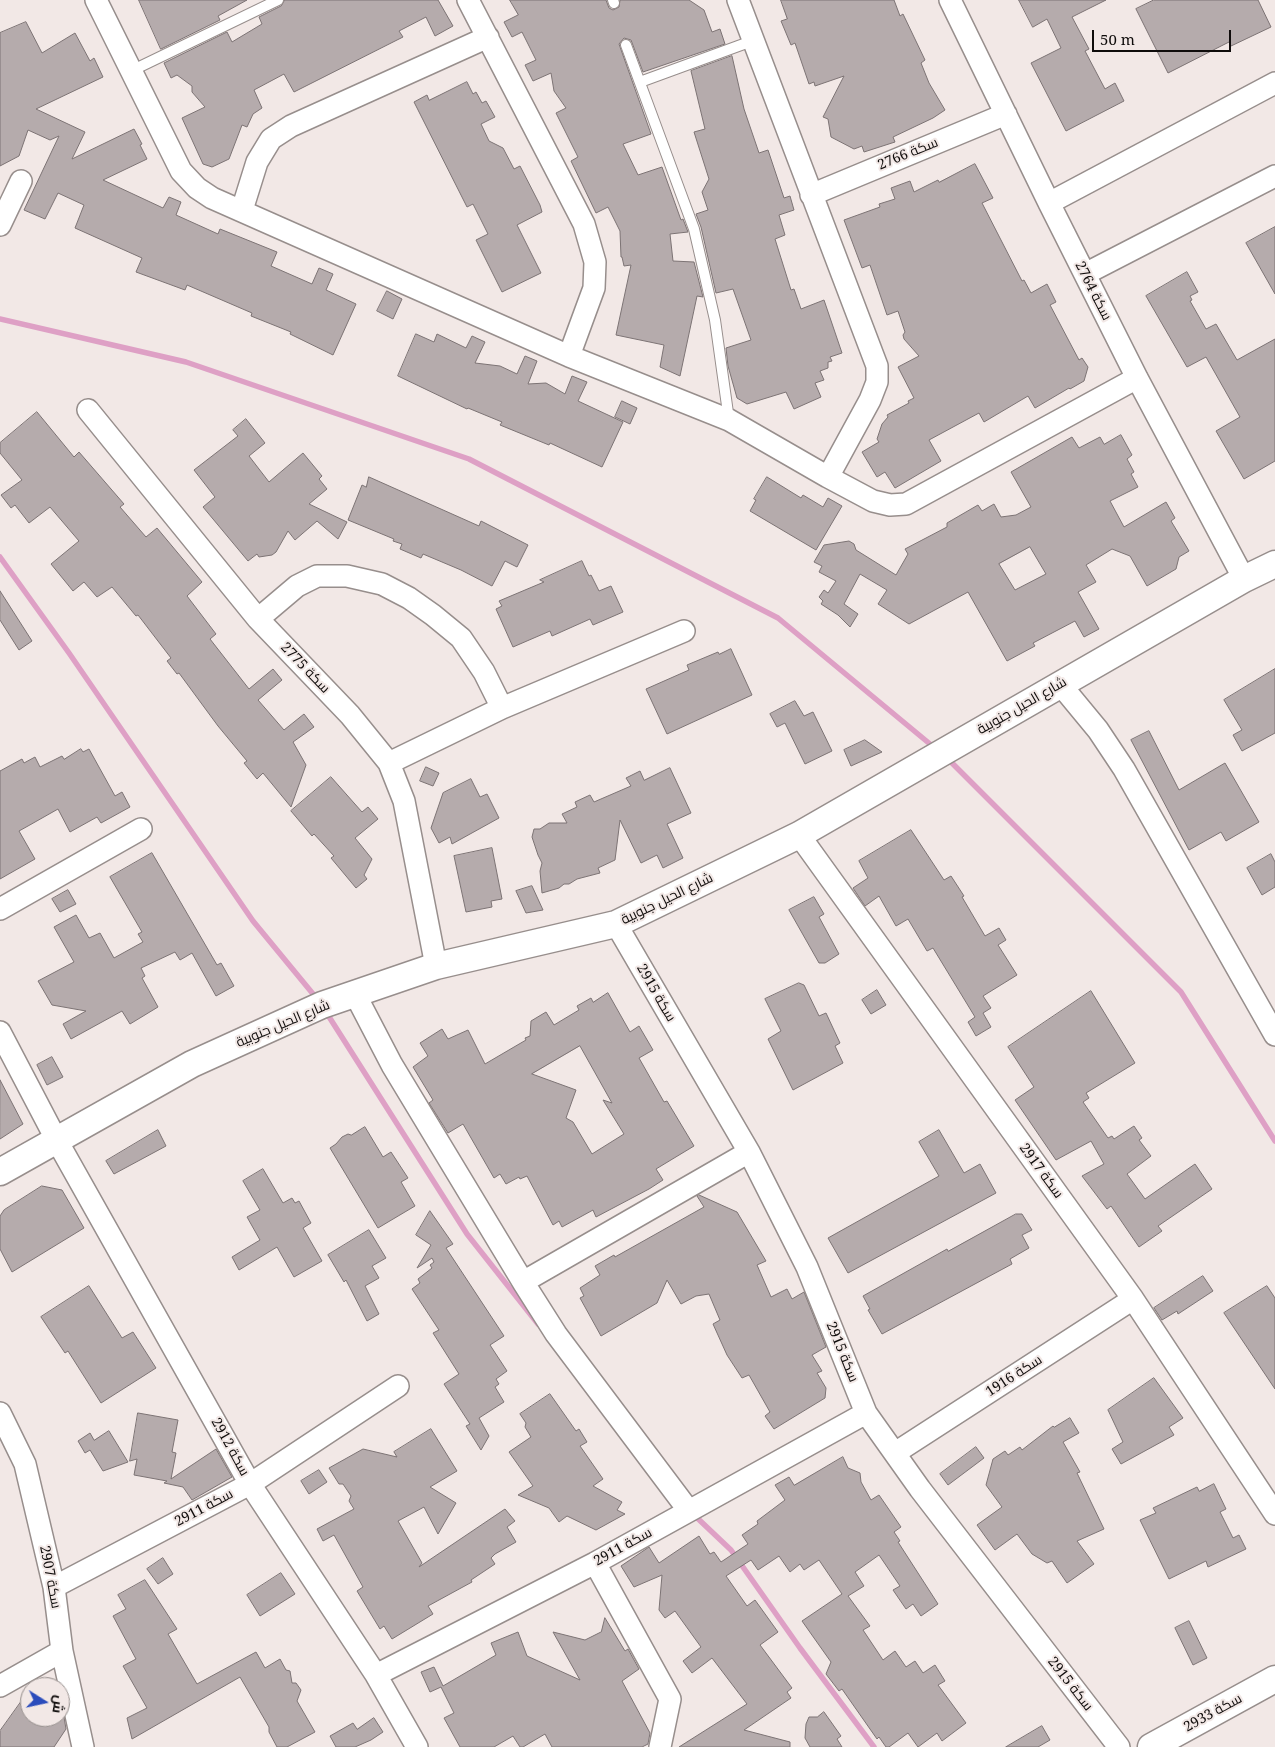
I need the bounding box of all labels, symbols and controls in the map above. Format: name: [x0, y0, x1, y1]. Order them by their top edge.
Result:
scale bar: [1095, 20, 1234, 52]
text: 50 m: [1100, 29, 1135, 49]
street label: سكة 2766: [875, 134, 941, 174]
street label: سكة 2764: [1071, 259, 1115, 323]
street label: سكة 2775: [277, 639, 333, 697]
street label: شارع الحيل جنوبية: [974, 674, 1070, 738]
street label: شارع الحيل جنوبية: [618, 869, 716, 929]
street label: سكة 2915: [633, 961, 679, 1025]
street label: شارع الحيل جنوبية: [234, 997, 332, 1051]
street label: سكة 2917: [1015, 1140, 1067, 1202]
street label: سكة 2915: [822, 1319, 862, 1385]
street label: سكة 1916: [983, 1352, 1045, 1400]
street label: سكة 2912: [207, 1415, 253, 1479]
street label: سكة 2911: [172, 1486, 236, 1530]
street label: سكة 2911: [591, 1524, 655, 1570]
street label: سكة 2907: [36, 1544, 64, 1610]
street label: سكة 2915: [1044, 1654, 1096, 1714]
north arrow: [20, 1677, 70, 1727]
street label: سكة 2933: [1181, 1690, 1245, 1736]
text: ش: [48, 1694, 70, 1715]

